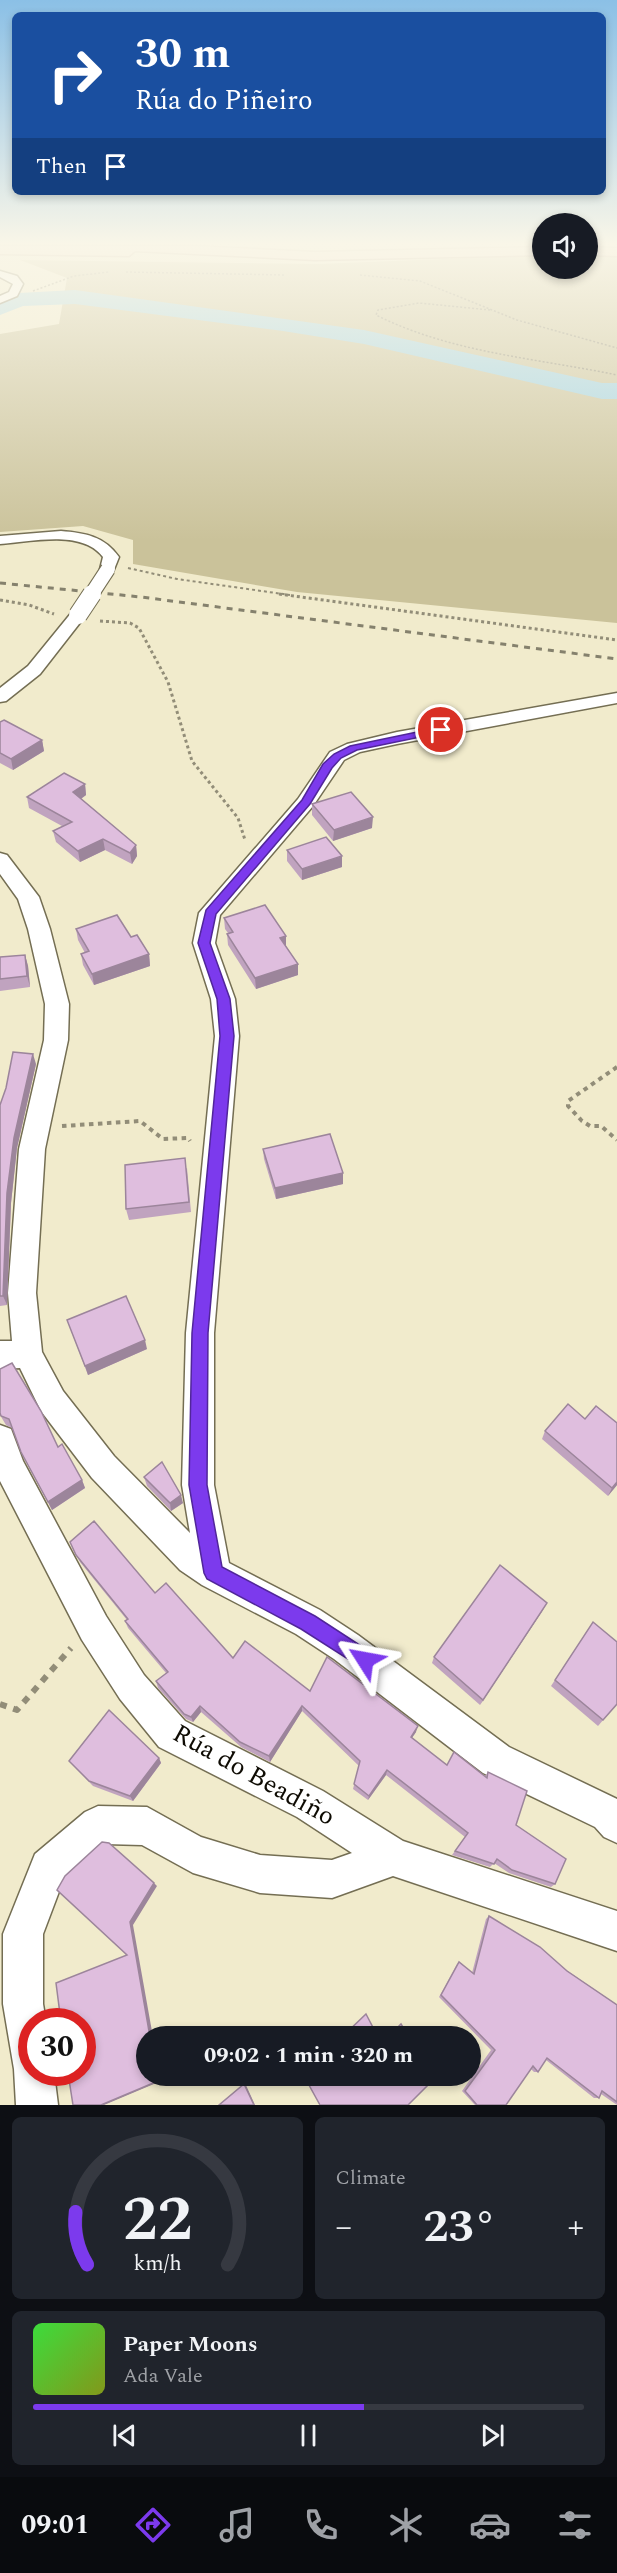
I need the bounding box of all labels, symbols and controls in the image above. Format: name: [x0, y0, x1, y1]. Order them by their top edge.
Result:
text: 30 m: [135, 23, 230, 86]
icon: right: [36, 36, 114, 114]
text: Rúa do Piñeiro: [135, 80, 313, 122]
text: Then: [36, 150, 87, 183]
icon: arrive: [99, 150, 132, 183]
map controls: [532, 213, 598, 279]
button: sound: [532, 213, 598, 279]
pin: [415, 704, 466, 755]
icon: arrive: [424, 713, 457, 746]
position arrow: [333, 1628, 397, 1692]
street label: Rúa do Beadiño: [165, 1714, 343, 1836]
speed limit sign: 30: [18, 2008, 96, 2086]
text: 09:02 · 1 min · 320 m: [204, 2039, 413, 2072]
text: Climate: [336, 2163, 406, 2193]
text: 22: [122, 2173, 192, 2268]
text: 23°: [423, 2193, 496, 2262]
text: −: [336, 2202, 352, 2252]
text: +: [568, 2202, 584, 2252]
text: km/h: [133, 2247, 181, 2280]
text: Paper Moons: [123, 2328, 258, 2361]
text: Ada Vale: [123, 2361, 203, 2391]
icon: previous: [108, 2419, 141, 2452]
icon: pause: [292, 2419, 325, 2452]
icon: next: [476, 2419, 509, 2452]
text: 09:01: [21, 2504, 89, 2546]
icon: directions: [132, 2504, 174, 2546]
icon: music: [216, 2504, 258, 2546]
icon: phone: [300, 2504, 342, 2546]
icon: climate: [385, 2504, 427, 2546]
icon: car: [469, 2504, 511, 2546]
icon: filters: [554, 2504, 596, 2546]

